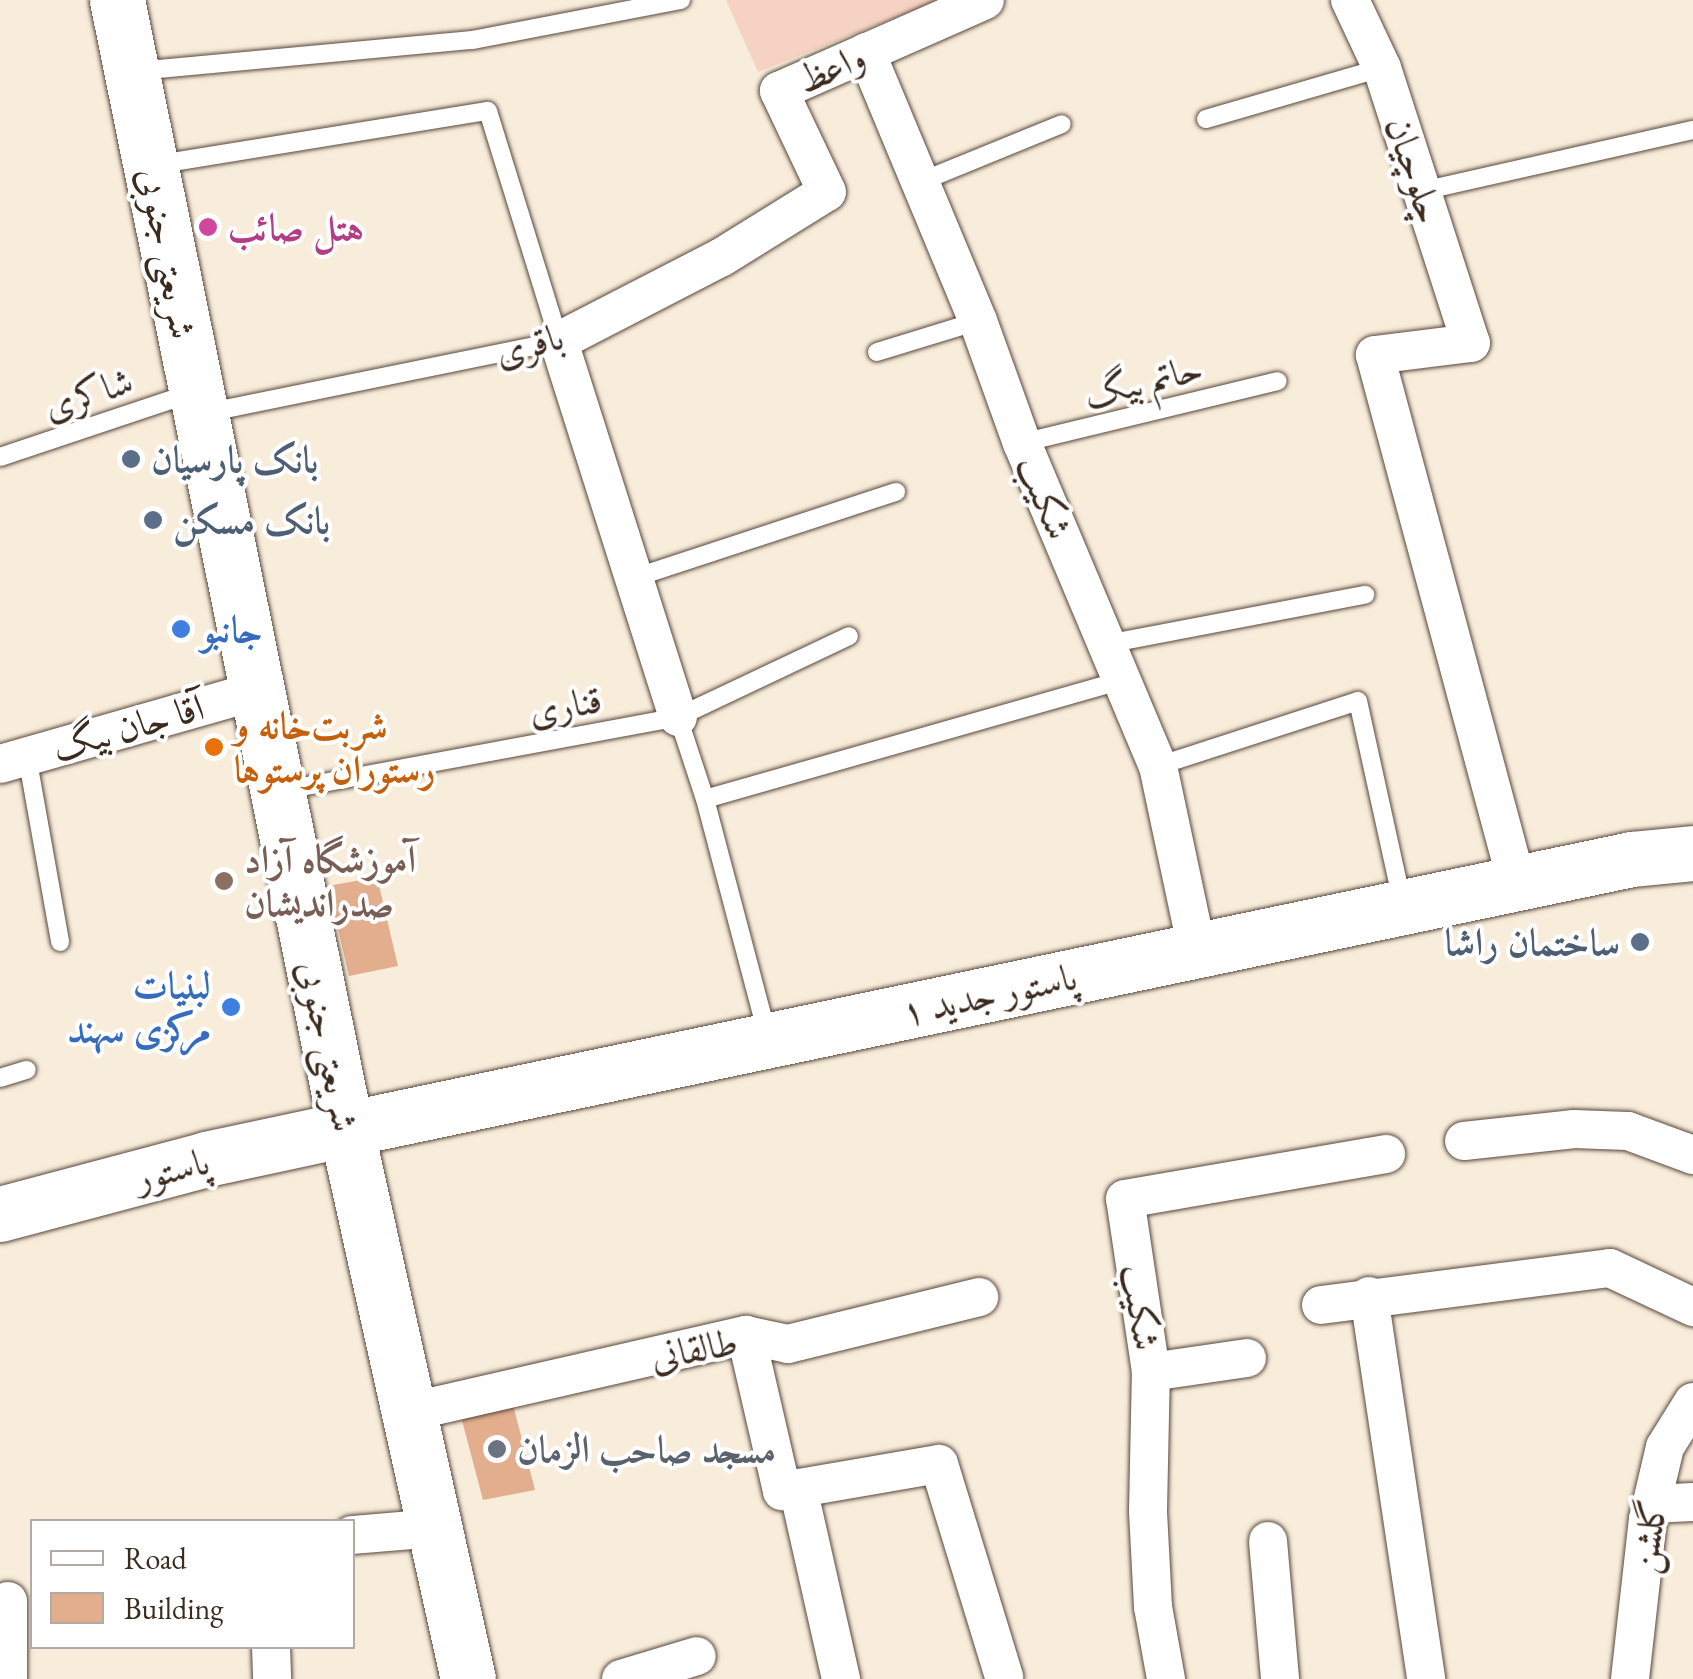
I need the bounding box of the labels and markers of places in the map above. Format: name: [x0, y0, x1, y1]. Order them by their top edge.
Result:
place label: هتل صائب: [228, 204, 364, 250]
marker: هتل صائب: [197, 216, 219, 238]
place label: بانک پارسیان: [151, 436, 319, 482]
marker: بانک پارسیان: [120, 448, 142, 470]
place label: بانک مسکن: [173, 497, 330, 543]
marker: بانک مسکن: [142, 509, 164, 531]
place label: جانبو: [201, 606, 263, 652]
marker: جانبو: [170, 618, 192, 640]
place label: شربت‌خانه و رستوران پرستوها: [234, 702, 436, 792]
marker: شربت‌خانه و رستوران پرستوها: [203, 736, 225, 758]
place label: آموزشگاه آزاد صدراندیشان: [244, 836, 416, 926]
marker: آموزشگاه آزاد صدراندیشان: [213, 870, 235, 892]
place label: ساختمان راشا: [1445, 919, 1620, 965]
marker: ساختمان راشا: [1629, 931, 1651, 953]
place label: لبنیات مرکزی سهند: [67, 962, 211, 1052]
marker: لبنیات مرکزی سهند: [220, 996, 242, 1018]
place label: مسجد صاحب الزمان: [517, 1426, 776, 1472]
marker: مسجد صاحب الزمان: [486, 1438, 508, 1460]

